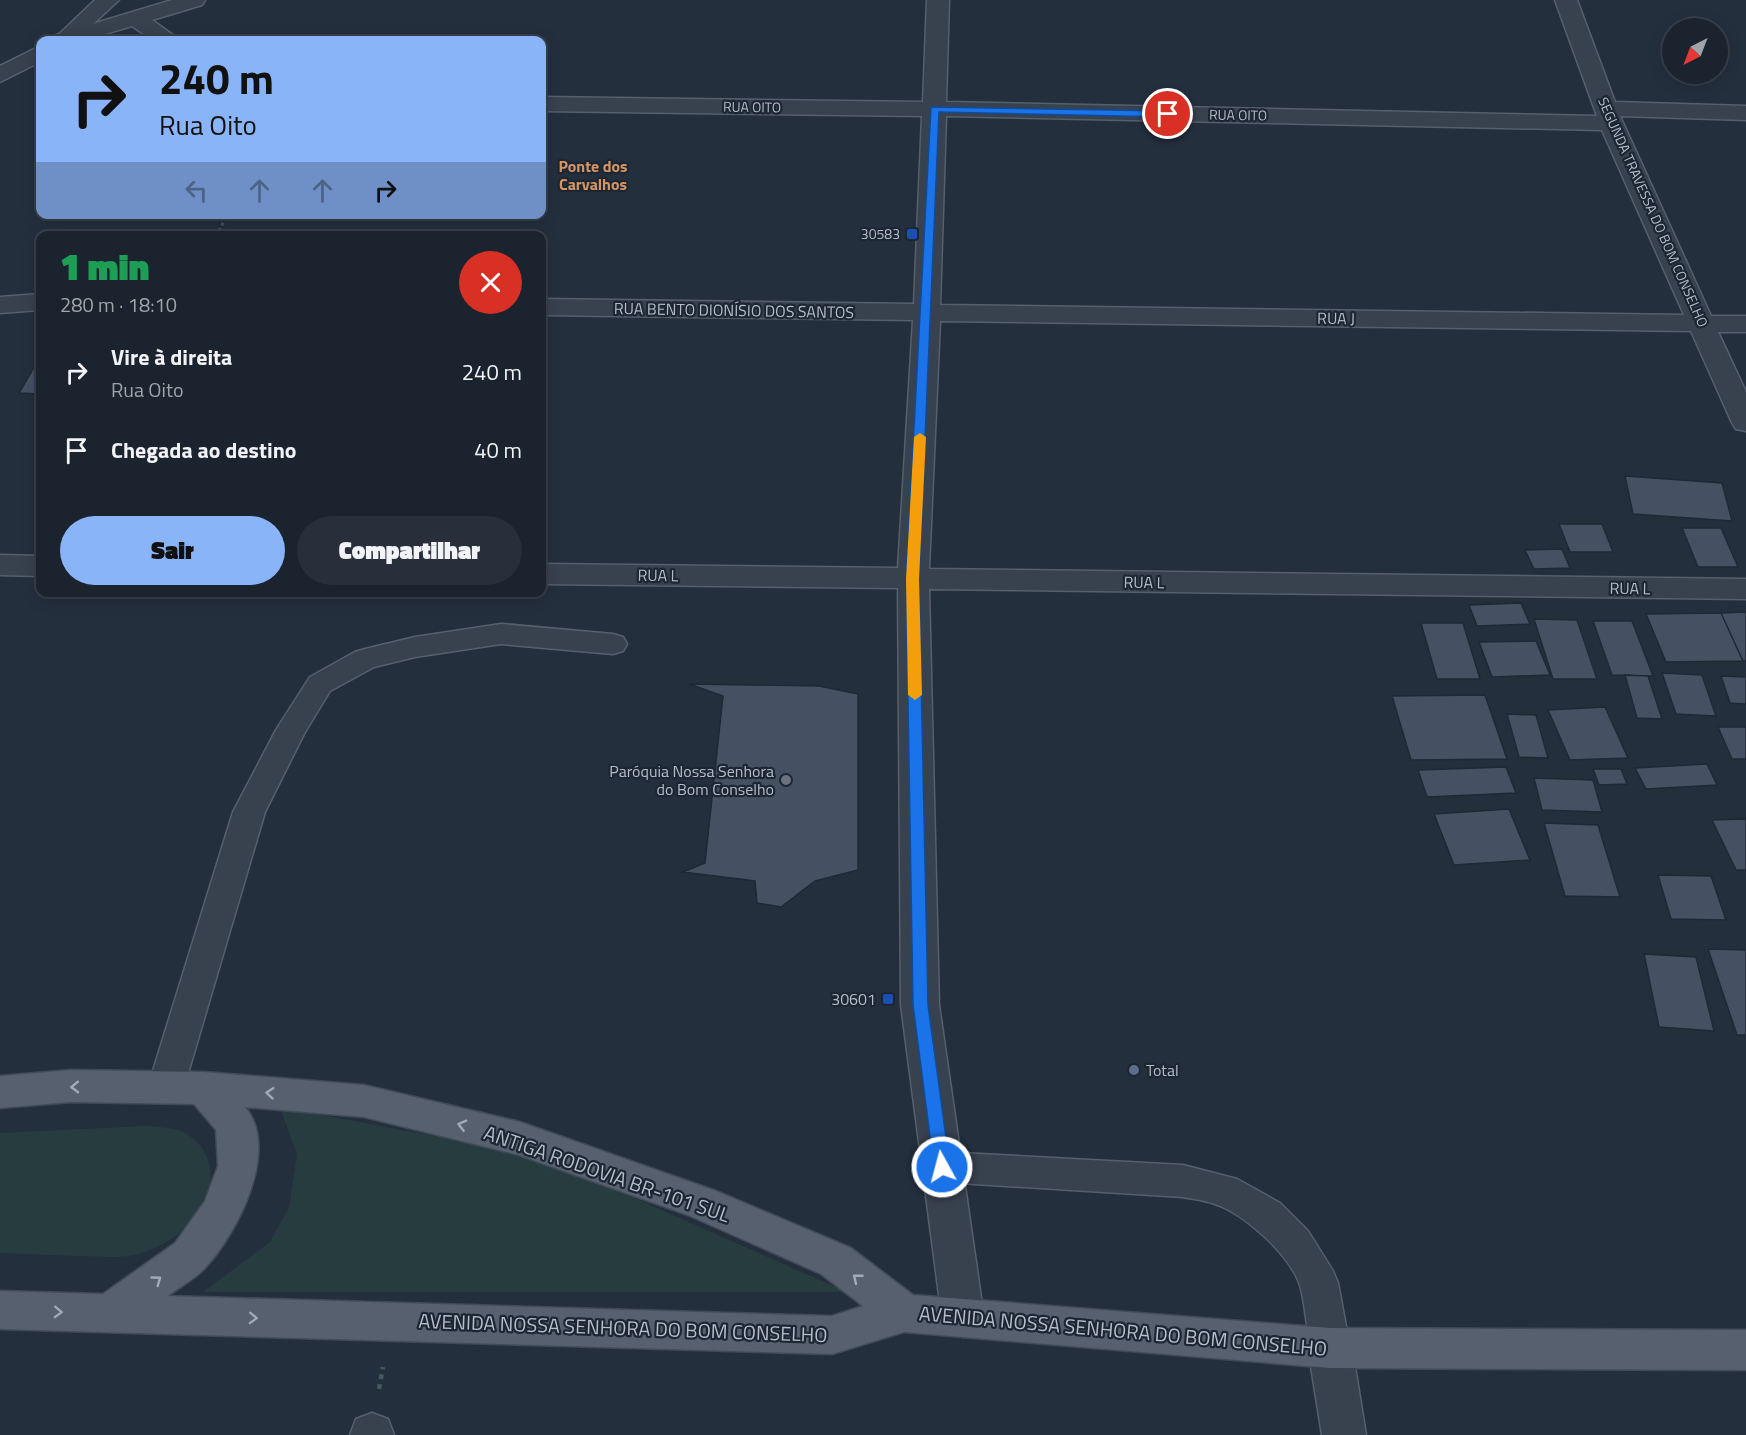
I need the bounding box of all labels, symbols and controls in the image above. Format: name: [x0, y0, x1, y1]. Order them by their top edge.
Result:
north arrow: [1662, 18, 1728, 84]
map controls: [1662, 18, 1728, 84]
text: 240 m: [159, 46, 274, 110]
icon: right: [60, 60, 138, 138]
pin: [1142, 88, 1193, 139]
street label: SEGUNDA TRAVESSA DO BOM CONSELHO: [1593, 93, 1714, 330]
street label: RUA OITO: [723, 95, 781, 118]
icon: arrive: [1151, 97, 1184, 130]
street label: RUA OITO: [1209, 103, 1267, 126]
text: Rua Oito: [159, 104, 257, 145]
district label: Ponte dos Carvalhos: [558, 154, 628, 196]
icon: left: [180, 174, 213, 207]
icon: ahead: [243, 174, 276, 207]
icon: ahead: [306, 174, 339, 207]
icon: right: [369, 174, 402, 207]
place label: 30583: [861, 223, 900, 244]
marker: 30583: [905, 227, 919, 241]
text: 1 min: [60, 239, 149, 294]
button: close: [459, 251, 522, 314]
text: 280 m · 18:10: [60, 289, 177, 320]
street label: RUA BENTO DIONÍSIO DOS SANTOS: [614, 296, 854, 324]
street label: RUA J: [1317, 306, 1355, 330]
text: Vire à direita: [111, 340, 232, 374]
text: 240 m: [462, 355, 522, 389]
icon: right: [60, 356, 93, 389]
text: Rua Oito: [111, 374, 183, 405]
text: Chegada ao destino: [111, 433, 297, 467]
text: 40 m: [474, 433, 522, 467]
icon: arrive: [60, 434, 93, 467]
button: Sair: [60, 516, 285, 585]
button: Compartilhar: [297, 516, 522, 585]
street label: RUA L: [637, 563, 679, 587]
street label: RUA L: [1123, 570, 1165, 594]
street label: RUA L: [1609, 576, 1651, 600]
place label: Paróquia Nossa Senhora do Bom Conselho: [609, 759, 774, 801]
marker: Paróquia Nossa Senhora do Bom Conselho: [779, 773, 793, 787]
place label: 30601: [831, 987, 876, 1011]
marker: 30601: [881, 992, 895, 1006]
place label: Total: [1146, 1058, 1179, 1082]
marker: Total: [1127, 1063, 1141, 1077]
one-way arrow: [71, 1080, 80, 1093]
one-way arrow: [266, 1087, 275, 1100]
street label: ANTIGA RODOVIA BR-101 SUL: [480, 1117, 735, 1230]
one-way arrow: [457, 1119, 467, 1132]
position arrow: [910, 1135, 974, 1199]
one-way arrow: [853, 1275, 864, 1286]
one-way arrow: [150, 1276, 161, 1287]
street label: AVENIDA NOSSA SENHORA DO BOM CONSELHO: [918, 1297, 1328, 1364]
street label: AVENIDA NOSSA SENHORA DO BOM CONSELHO: [418, 1305, 828, 1350]
one-way arrow: [54, 1306, 63, 1319]
one-way arrow: [249, 1312, 258, 1324]

